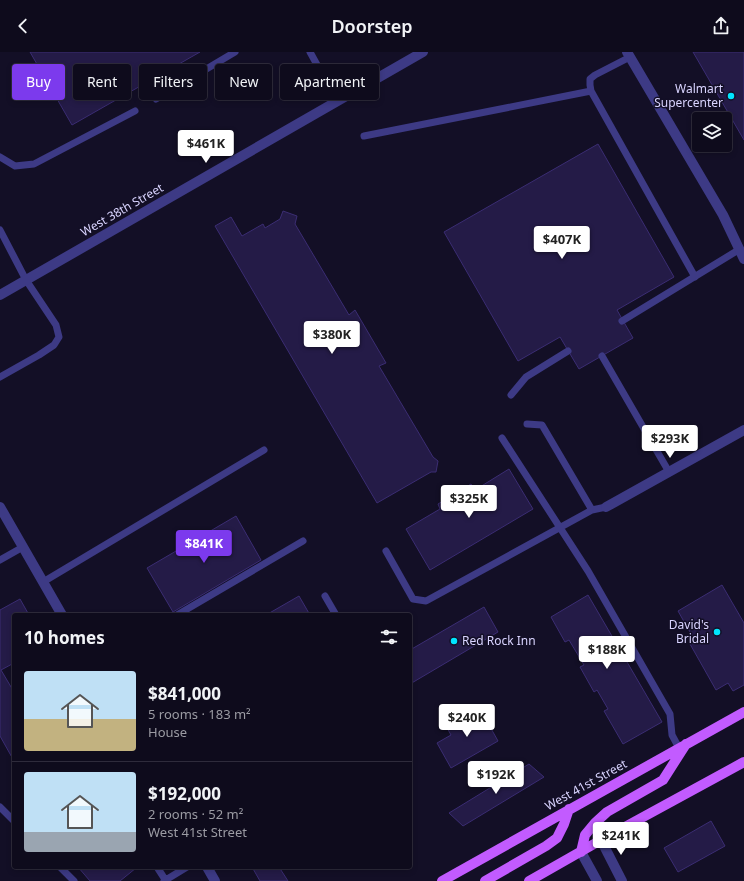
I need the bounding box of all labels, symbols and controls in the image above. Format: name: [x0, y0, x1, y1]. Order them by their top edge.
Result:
text: Doorstep: [331, 14, 413, 38]
icon: back: [12, 15, 34, 37]
icon: share: [710, 15, 732, 37]
chip: Buy: [12, 64, 65, 100]
chip: Rent: [73, 64, 131, 100]
chip: Filters: [139, 64, 207, 100]
chip: New: [215, 64, 272, 100]
chip: Apartment: [280, 64, 379, 100]
place label: Walmart Supercenter: [654, 80, 724, 111]
marker: Walmart Supercenter: [726, 91, 736, 101]
map controls: [692, 112, 732, 152]
button: layers: [692, 112, 732, 152]
pin: $461K: [178, 130, 234, 164]
text: $461K: [187, 134, 225, 152]
street label: West 38th Street: [77, 179, 167, 240]
pin: $407K: [534, 226, 590, 260]
text: $407K: [543, 230, 581, 248]
pin: $380K: [304, 321, 360, 355]
text: $380K: [313, 325, 351, 343]
pin: $293K: [642, 425, 698, 459]
text: $293K: [651, 429, 689, 447]
pin: $325K: [441, 485, 497, 519]
text: $325K: [450, 489, 488, 507]
pin: $841K: [176, 530, 232, 564]
text: $841K: [185, 534, 223, 552]
place label: David's Bridal: [669, 616, 709, 647]
text: 10 homes: [24, 626, 105, 649]
icon: filters: [378, 626, 400, 648]
marker: David's Bridal: [712, 627, 722, 637]
place label: Red Rock Inn: [462, 632, 536, 649]
marker: Red Rock Inn: [449, 636, 459, 646]
pin: $188K: [579, 636, 635, 670]
text: $188K: [588, 640, 626, 658]
text: $841,000: [148, 682, 221, 705]
icon: home: [56, 687, 104, 735]
pin: $240K: [439, 704, 495, 738]
text: 5 rooms · 183 m²: [148, 705, 251, 723]
text: $240K: [448, 708, 486, 726]
text: House: [148, 723, 187, 741]
street label: West 41st Street: [542, 755, 630, 814]
pin: $192K: [468, 761, 524, 795]
text: $192K: [477, 765, 515, 783]
text: $192,000: [148, 782, 221, 805]
icon: home: [56, 788, 104, 836]
text: 2 rooms · 52 m²: [148, 805, 243, 823]
pin: $241K: [593, 822, 649, 856]
text: West 41st Street: [148, 823, 247, 841]
text: $241K: [602, 826, 640, 844]

